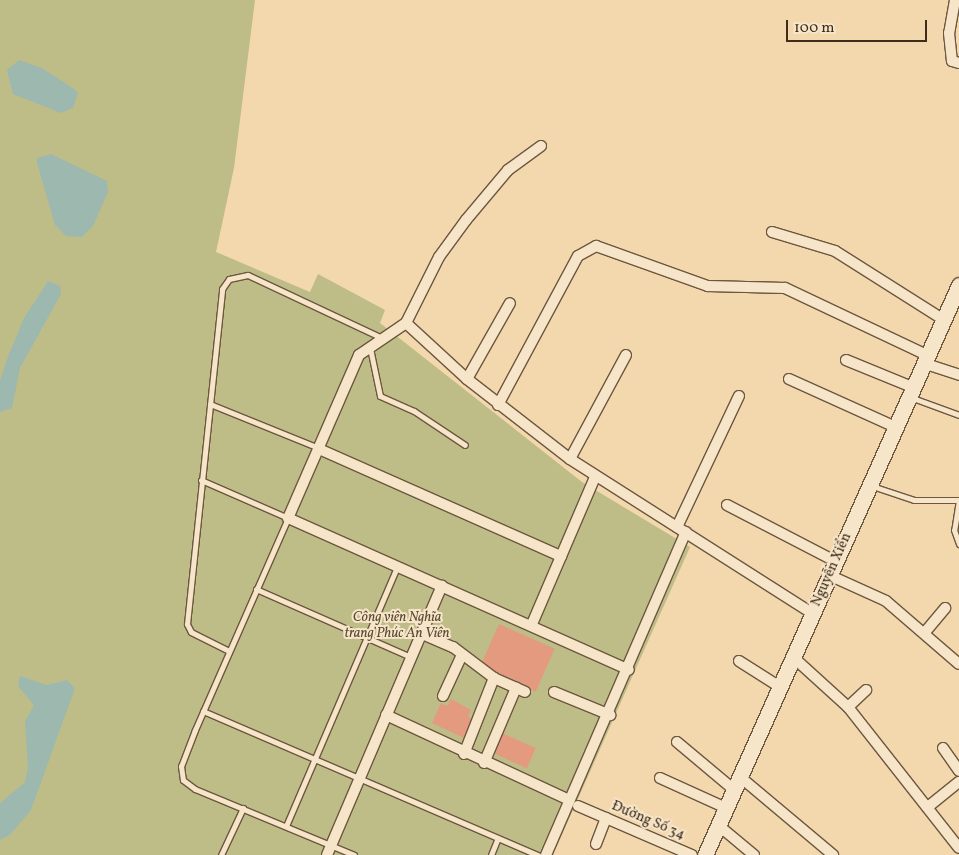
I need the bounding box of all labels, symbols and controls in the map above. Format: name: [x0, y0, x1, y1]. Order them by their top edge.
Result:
scale bar: [789, 10, 930, 42]
text: 100 m: [794, 18, 834, 39]
street label: Nguyễn Xiển: [808, 531, 856, 609]
park label: Công viên Nghĩa trang Phúc An Viên: [344, 610, 450, 642]
street label: Đường Số 34: [609, 798, 687, 844]

